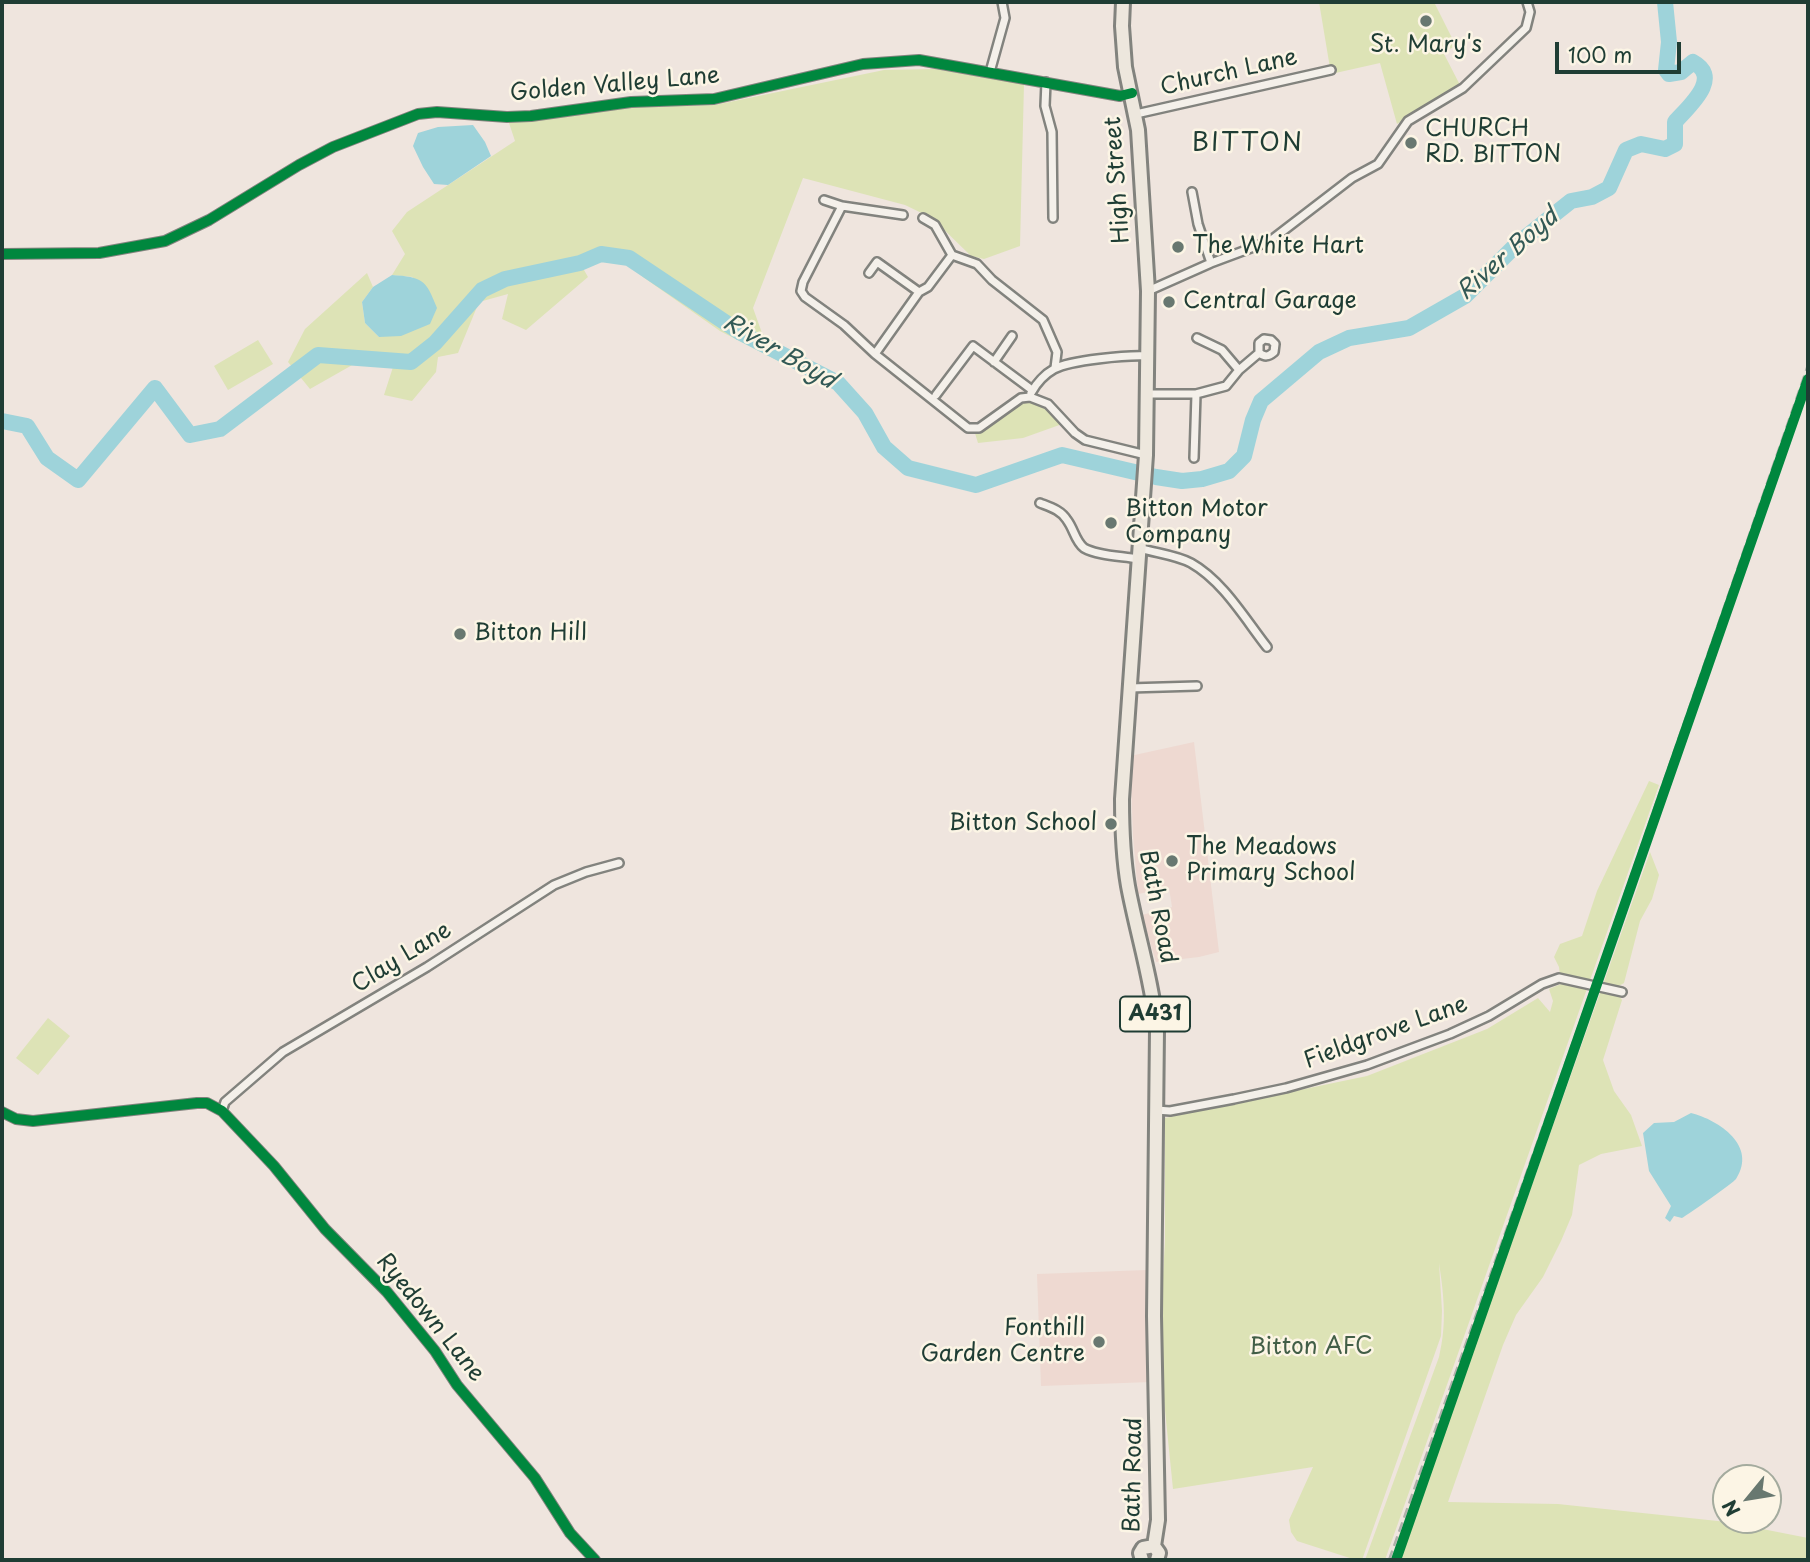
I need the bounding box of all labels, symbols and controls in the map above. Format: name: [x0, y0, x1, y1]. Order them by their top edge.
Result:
marker: St. Mary's: [1418, 13, 1434, 29]
scale bar: [1558, 28, 1684, 72]
place label: St. Mary's: [1370, 32, 1482, 60]
text: 100 m: [1568, 38, 1632, 70]
street label: Church Lane: [1158, 44, 1300, 102]
street label: Golden Valley Lane: [509, 62, 721, 108]
street label: High Street: [1100, 116, 1136, 244]
place label: CHURCH RD. BITTON: [1425, 116, 1561, 170]
district label: BITTON: [1192, 128, 1304, 160]
marker: CHURCH RD. BITTON: [1403, 135, 1419, 151]
water label: River Boyd: [1451, 203, 1565, 307]
place label: The White Hart: [1192, 233, 1364, 261]
marker: The White Hart: [1170, 239, 1186, 255]
place label: Central Garage: [1183, 288, 1357, 316]
marker: Central Garage: [1161, 294, 1177, 310]
water label: River Boyd: [718, 308, 840, 396]
place label: Bitton Motor Company: [1125, 496, 1268, 550]
marker: Bitton Motor Company: [1103, 515, 1119, 531]
place label: Bitton Hill: [474, 620, 587, 648]
marker: Bitton Hill: [452, 626, 468, 642]
place label: Bitton School: [949, 810, 1097, 838]
marker: Bitton School: [1103, 816, 1119, 832]
place label: The Meadows Primary School: [1186, 834, 1356, 888]
street label: Bath Road: [1132, 848, 1182, 966]
marker: The Meadows Primary School: [1164, 853, 1180, 869]
street label: Clay Lane: [347, 917, 457, 999]
street label: Fieldgrove Lane: [1300, 991, 1472, 1075]
road number: A431: [1120, 996, 1190, 1032]
street label: Ryedown Lane: [370, 1248, 490, 1388]
place label: Fonthill Garden Centre: [920, 1315, 1085, 1369]
marker: Fonthill Garden Centre: [1091, 1334, 1107, 1350]
park label: Bitton AFC: [1249, 1334, 1373, 1362]
street label: Bath Road: [1119, 1417, 1149, 1533]
north arrow: [1712, 1464, 1782, 1534]
text: N: [1715, 1495, 1746, 1522]

